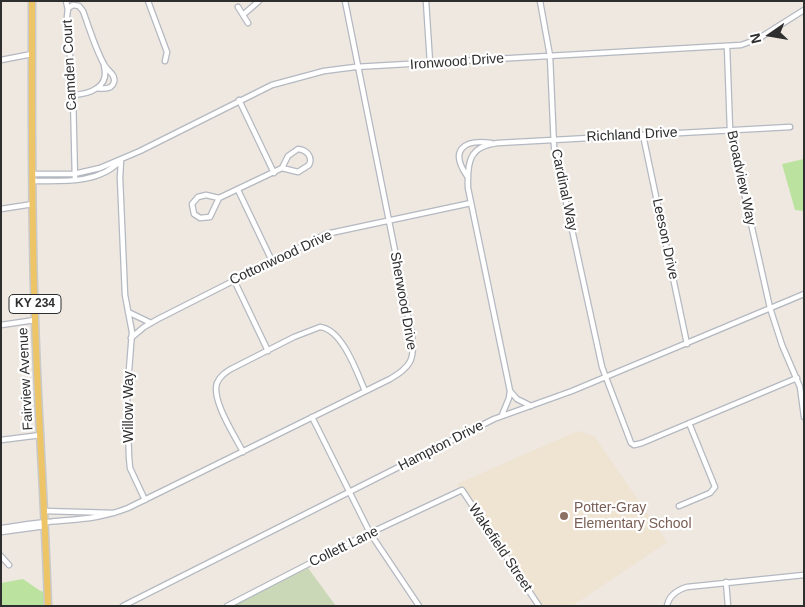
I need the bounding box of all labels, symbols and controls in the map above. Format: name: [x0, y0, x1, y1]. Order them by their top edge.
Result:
north arrow: [745, 10, 795, 60]
street label: Camden Court: [59, 19, 81, 111]
text: N: [746, 32, 764, 45]
street label: Ironwood Drive: [409, 50, 505, 74]
street label: Richland Drive: [586, 124, 678, 146]
street label: Broadview Way: [723, 129, 759, 227]
street label: Cardinal Way: [547, 147, 581, 233]
street label: Leeson Drive: [648, 197, 682, 281]
street label: Cottonwood Drive: [227, 227, 335, 289]
street label: Sherwood Drive: [386, 250, 420, 352]
road number: KY 234: [9, 294, 61, 314]
street label: Fairview Avenue: [15, 327, 37, 431]
street label: Willow Way: [121, 371, 137, 443]
street label: Hampton Drive: [396, 417, 486, 475]
place label: Potter-Gray Elementary School: [574, 500, 692, 532]
street label: Wakefield Street: [464, 501, 536, 595]
marker: Potter-Gray Elementary School: [558, 510, 570, 522]
street label: Collett Lane: [307, 523, 381, 571]

